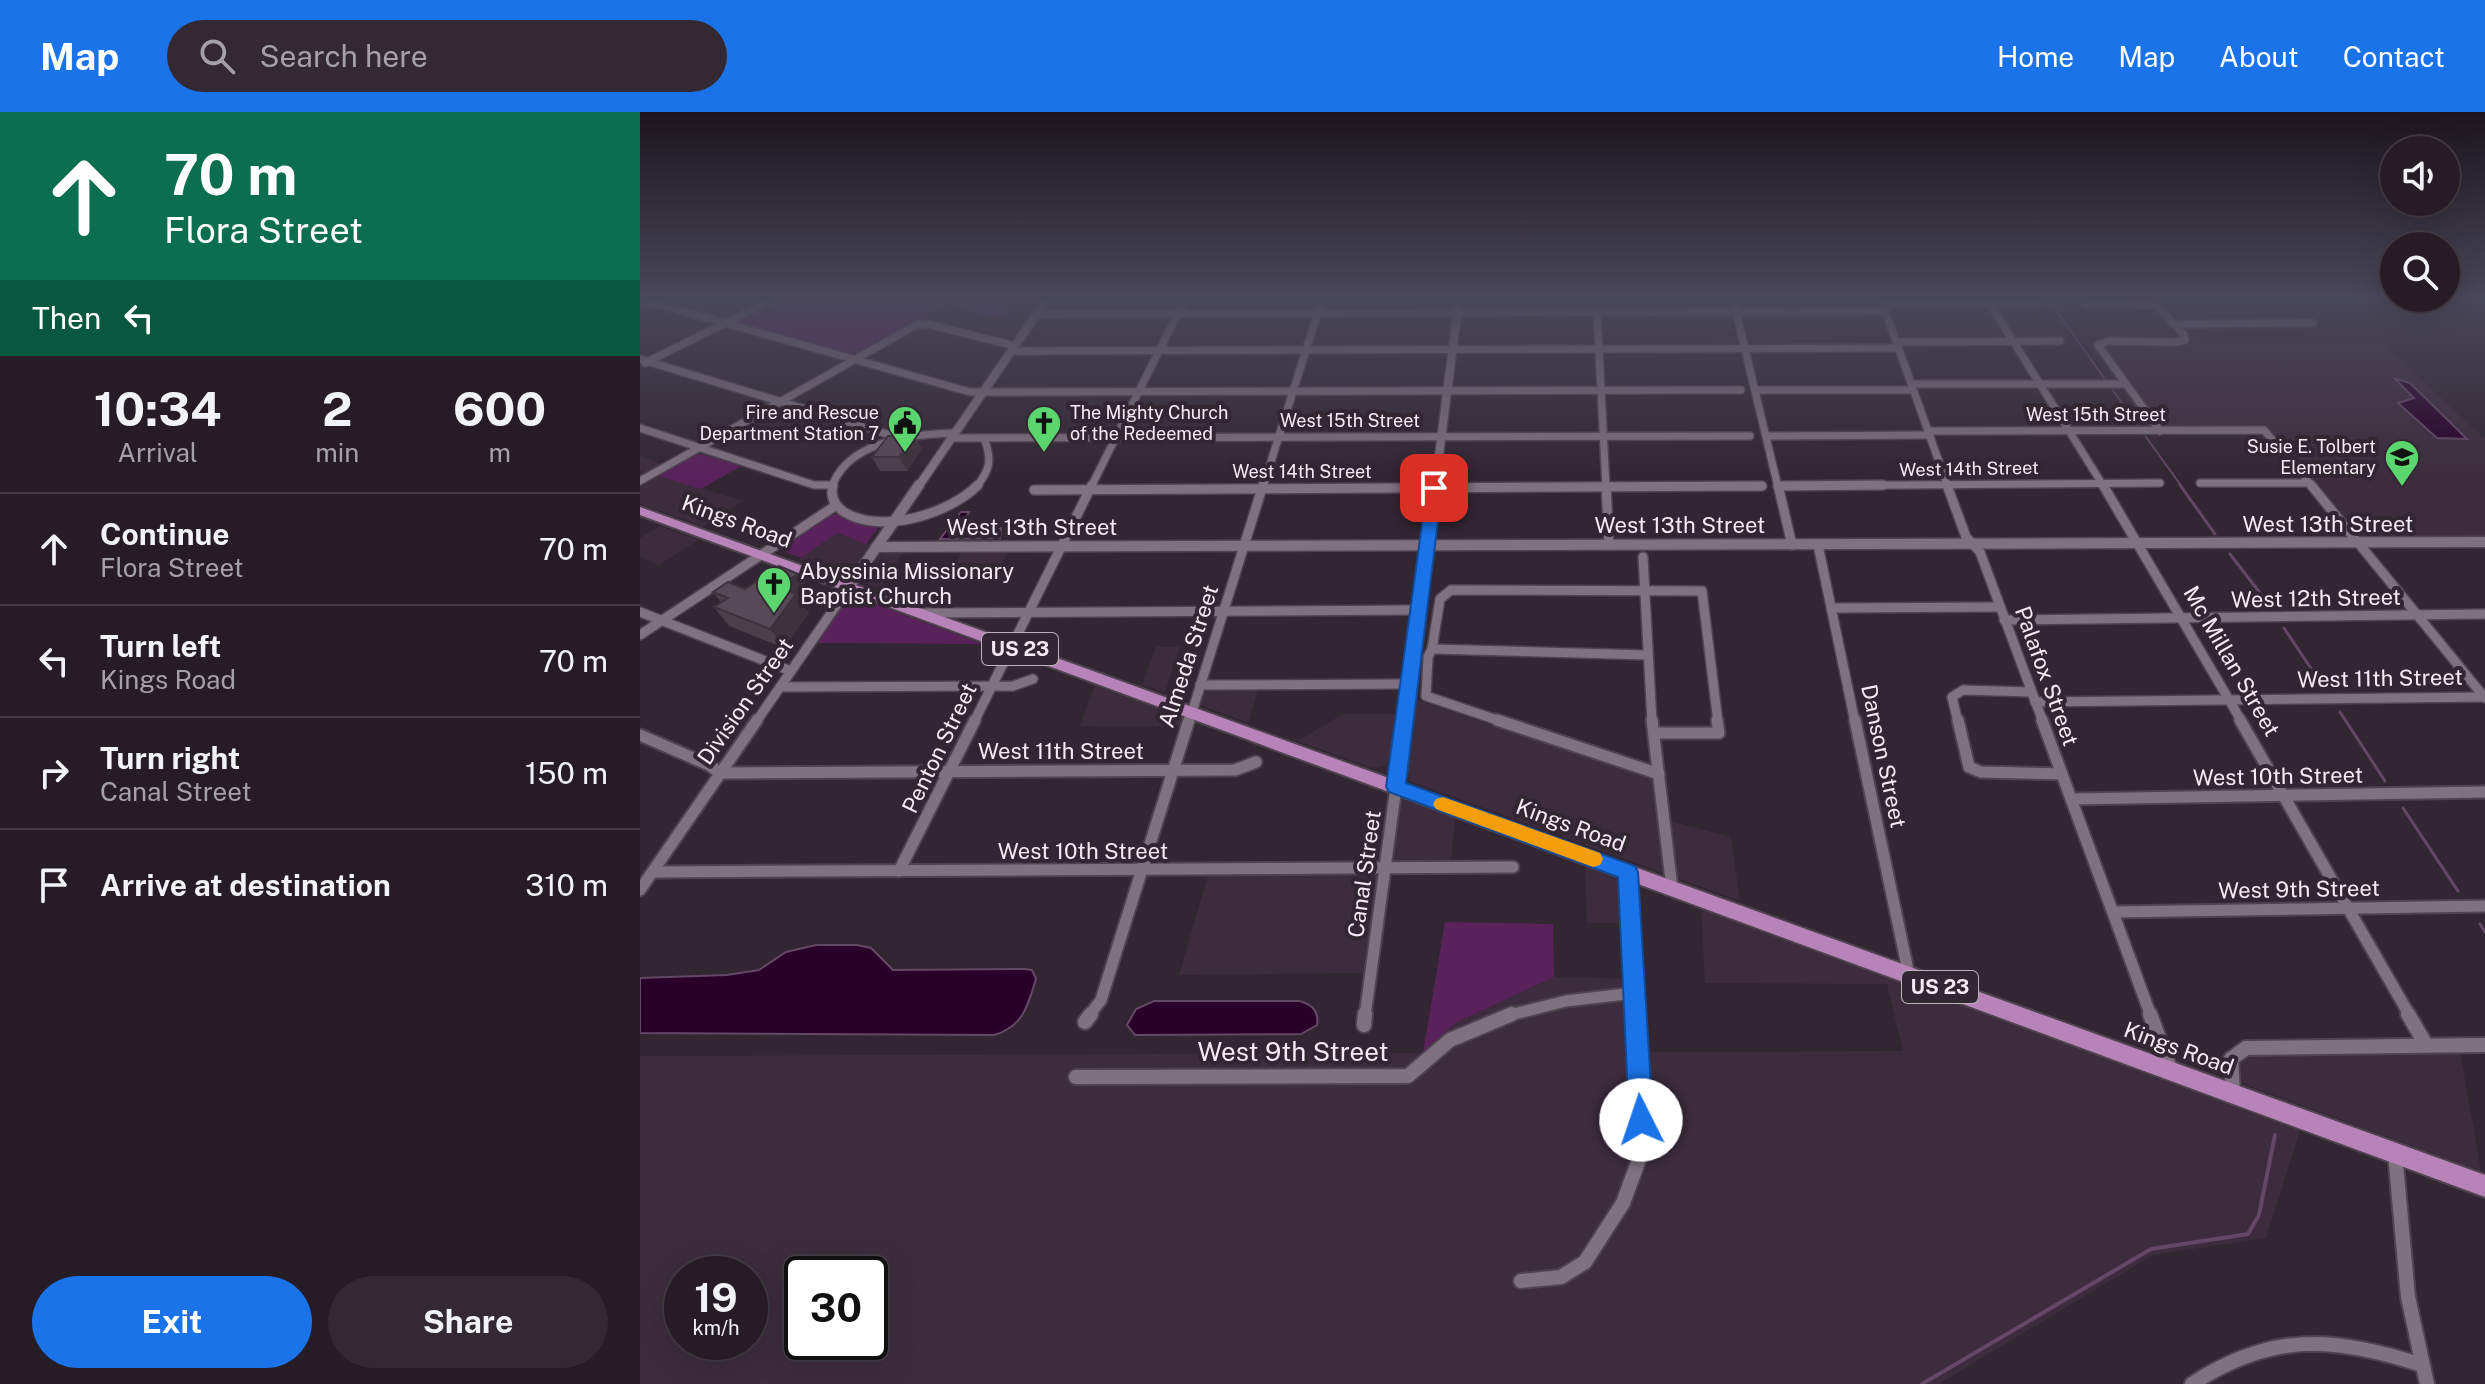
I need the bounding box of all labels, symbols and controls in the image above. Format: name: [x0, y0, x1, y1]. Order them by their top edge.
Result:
search box: [167, 20, 727, 92]
text: Map: [40, 34, 119, 79]
icon: search: [195, 34, 239, 78]
text: Search here: [259, 38, 428, 74]
text: Home: [1997, 40, 2074, 73]
text: Map: [2118, 40, 2175, 73]
text: About: [2219, 40, 2299, 73]
text: Contact: [2343, 40, 2445, 73]
map controls: [2380, 136, 2460, 312]
button: sound: [2380, 136, 2460, 216]
text: 70 m: [164, 142, 297, 208]
icon: ahead: [32, 144, 136, 248]
text: Flora Street: [164, 209, 363, 251]
button: search: [2380, 232, 2460, 312]
icon: left: [117, 296, 161, 340]
text: Then: [32, 300, 101, 336]
text: 10:34: [94, 380, 221, 437]
text: 2: [322, 380, 352, 437]
text: 600: [453, 380, 546, 437]
place label: Fire and Rescue Department Station 7: [699, 402, 879, 444]
place label: The Mighty Church of the Redeemed: [1070, 402, 1228, 444]
public building icon: Fire and Rescue Department Station 7: [886, 404, 924, 454]
church icon: The Mighty Church of the Redeemed: [1025, 404, 1063, 454]
street label: West 15th Street: [2026, 404, 2166, 425]
street label: West 15th Street: [1280, 410, 1420, 431]
place label: Susie E. Tolbert Elementary: [2247, 436, 2376, 478]
text: Arrival: [117, 437, 198, 468]
text: min: [315, 437, 359, 468]
text: m: [488, 437, 511, 468]
school or university icon: Susie E. Tolbert Elementary: [2383, 438, 2421, 488]
pin: [1400, 454, 1468, 522]
street label: West 14th Street: [1899, 457, 2039, 480]
street label: West 14th Street: [1232, 461, 1372, 482]
icon: arrive: [1412, 466, 1456, 510]
street label: Kings Road: [678, 489, 796, 553]
street label: West 13th Street: [2243, 511, 2413, 537]
street label: West 13th Street: [1595, 512, 1765, 538]
street label: West 13th Street: [947, 514, 1117, 540]
text: Continue: [100, 516, 230, 552]
icon: ahead: [32, 527, 76, 571]
text: 70 m: [539, 531, 608, 567]
text: Flora Street: [100, 552, 244, 583]
place label: Abyssinia Missionary Baptist Church: [800, 558, 1014, 609]
church icon: Abyssinia Missionary Baptist Church: [755, 565, 793, 615]
street label: Almeda Street: [1153, 581, 1223, 731]
street label: Mc Millan Street: [2179, 581, 2285, 741]
street label: West 12th Street: [2231, 584, 2401, 612]
street label: Palafox Street: [2010, 603, 2084, 749]
text: Turn left: [100, 628, 221, 664]
street label: Division Street: [692, 633, 798, 769]
road number: US 23: [982, 633, 1058, 665]
icon: left: [32, 639, 76, 683]
text: 70 m: [539, 643, 608, 679]
text: Kings Road: [100, 664, 236, 695]
street label: West 11th Street: [2297, 664, 2463, 692]
street label: Penton Street: [896, 679, 982, 817]
street label: Danson Street: [1856, 682, 1912, 830]
street label: West 11th Street: [978, 738, 1144, 764]
text: Turn right: [100, 740, 240, 776]
icon: right: [32, 751, 76, 795]
text: 150 m: [525, 755, 608, 791]
street label: West 10th Street: [2193, 762, 2363, 790]
text: Canal Street: [100, 776, 252, 807]
street label: Kings Road: [1512, 793, 1630, 857]
street label: Canal Street: [1342, 809, 1386, 939]
street label: West 10th Street: [998, 838, 1168, 864]
icon: arrive: [32, 863, 76, 907]
text: Arrive at destination: [100, 867, 391, 903]
text: 310 m: [525, 867, 608, 903]
street label: West 9th Street: [2218, 875, 2380, 903]
road number: US 23: [1902, 971, 1978, 1003]
street label: Kings Road: [2120, 1016, 2238, 1080]
street label: West 9th Street: [1197, 1036, 1389, 1067]
position arrow: [1599, 1078, 1683, 1162]
speed limit sign: 30: [784, 1256, 888, 1360]
text: 19: [694, 1274, 738, 1321]
button: Exit: [32, 1276, 312, 1368]
button: Share: [328, 1276, 608, 1368]
text: km/h: [692, 1316, 740, 1340]

